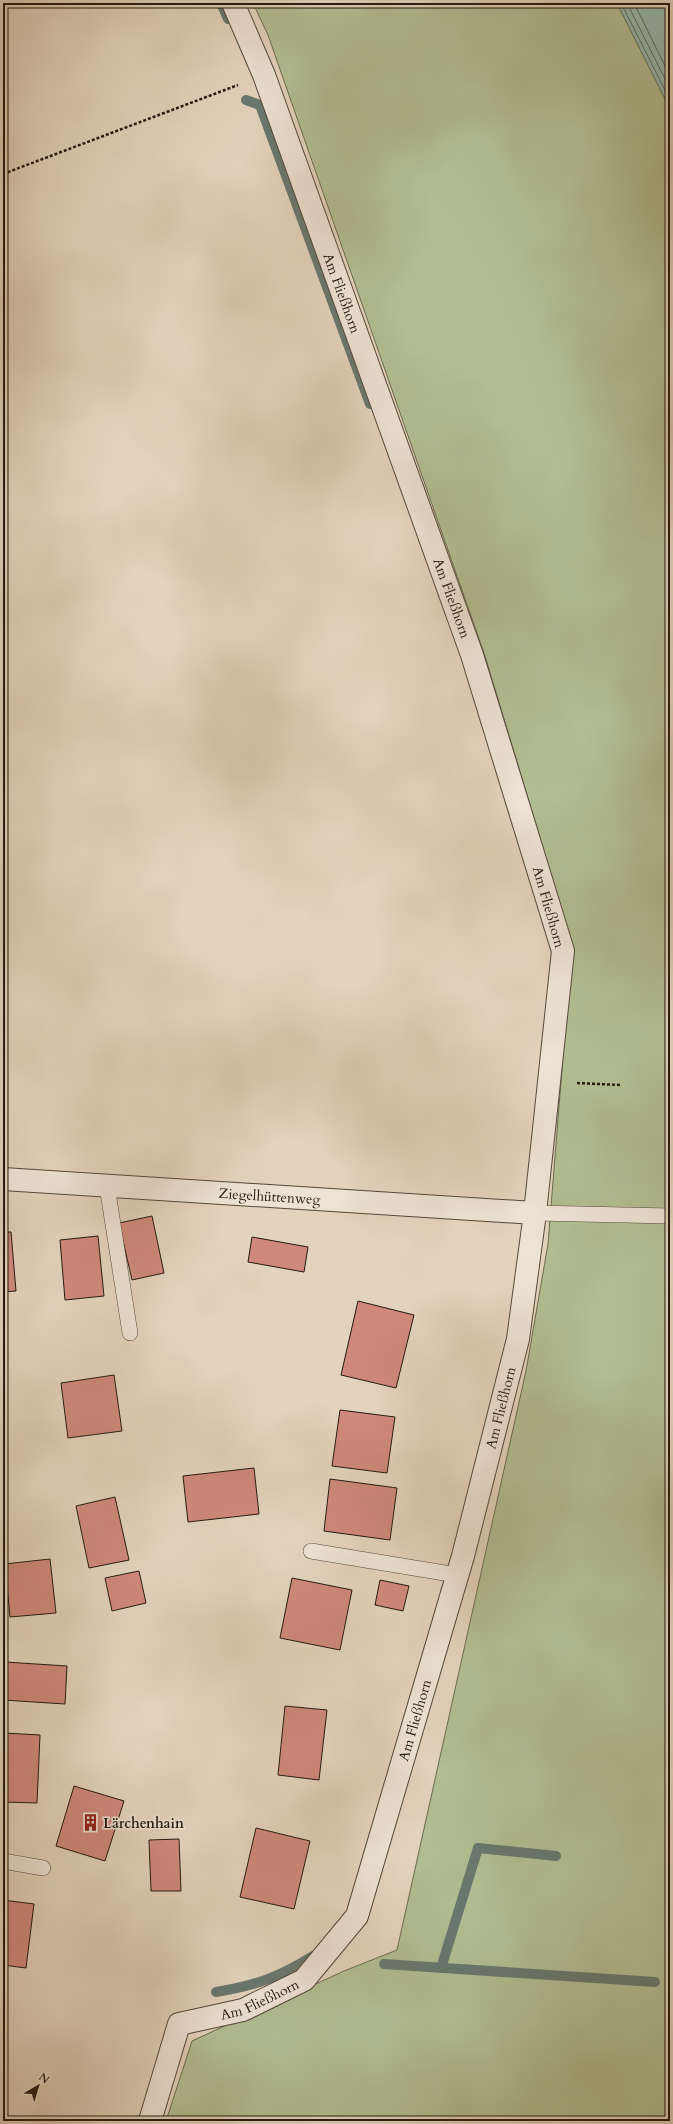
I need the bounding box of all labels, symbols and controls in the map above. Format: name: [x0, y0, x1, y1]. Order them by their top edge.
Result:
street label: Am Fließhorn: [318, 250, 365, 336]
street label: Am Fließhorn: [428, 555, 475, 641]
street label: Am Fließhorn: [528, 864, 569, 950]
street label: Ziegelhüttenweg: [218, 1184, 321, 1209]
street label: Am Fließhorn: [482, 1365, 521, 1451]
street label: Am Fließhorn: [394, 1677, 436, 1763]
building icon: Lärchenhain: [80, 1813, 100, 1833]
place label: Lärchenhain: [103, 1814, 184, 1833]
street label: Am Fließhorn: [219, 1975, 302, 2025]
north arrow: [18, 2066, 58, 2106]
text: N: [35, 2070, 53, 2088]

